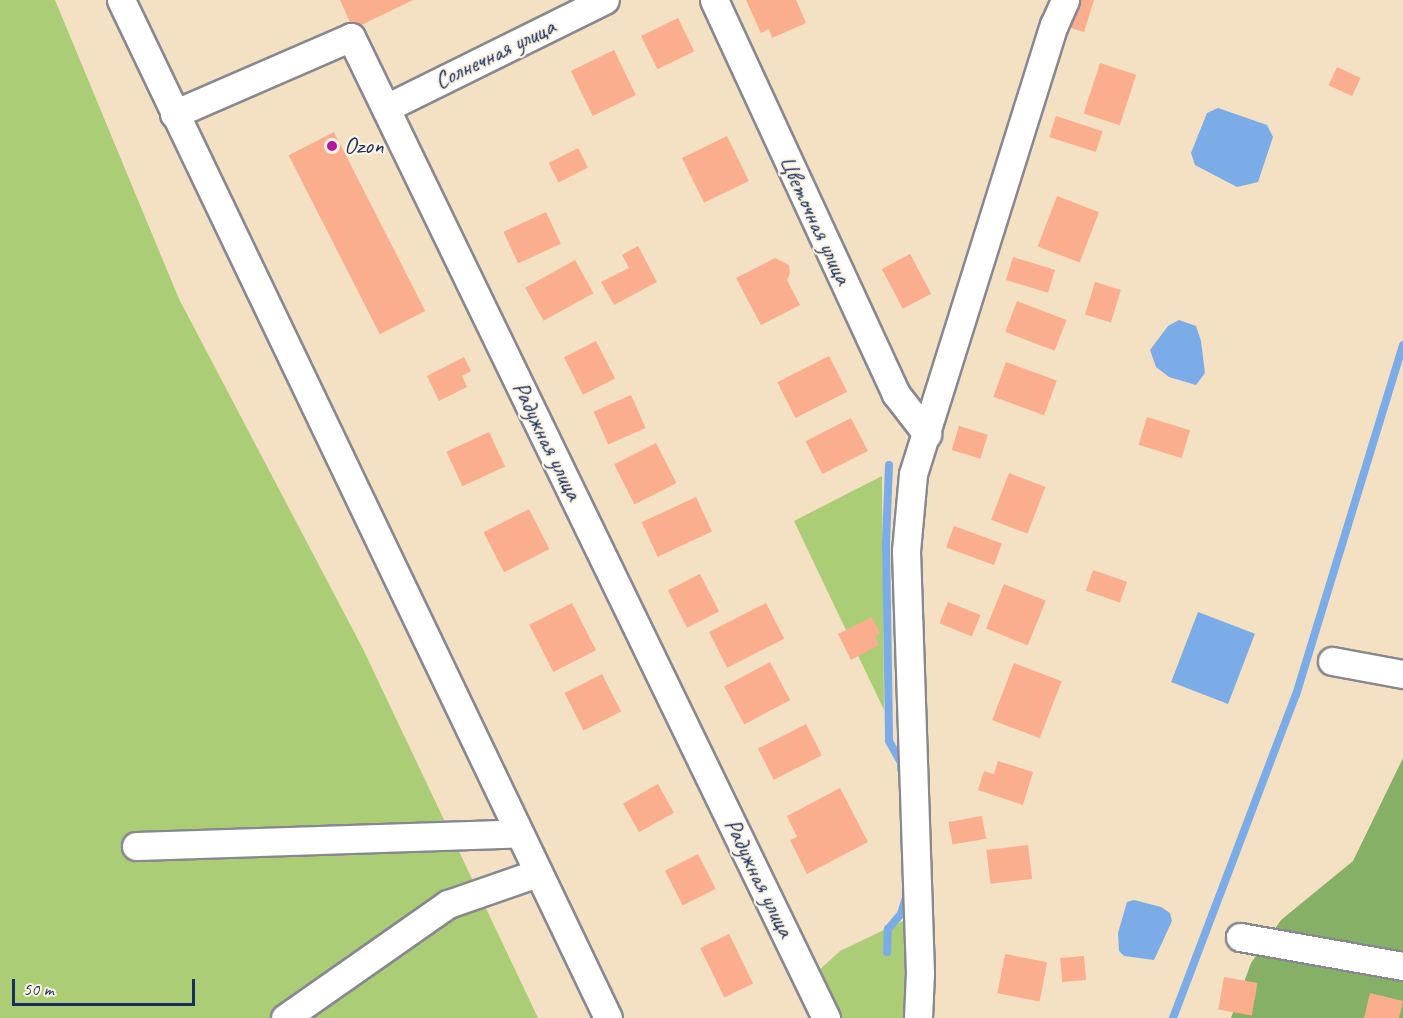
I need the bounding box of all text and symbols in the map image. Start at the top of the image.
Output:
street label: Солнечная улица [429,12,561,96]
place label: Ozon [344,132,383,160]
marker: Ozon [325,139,339,153]
street label: Цветочная улица [772,150,858,290]
street label: Радужная улица [506,376,588,506]
street label: Радужная улица [718,813,800,943]
scale bar [15,967,198,1005]
text: 50 m [23,978,54,1000]

